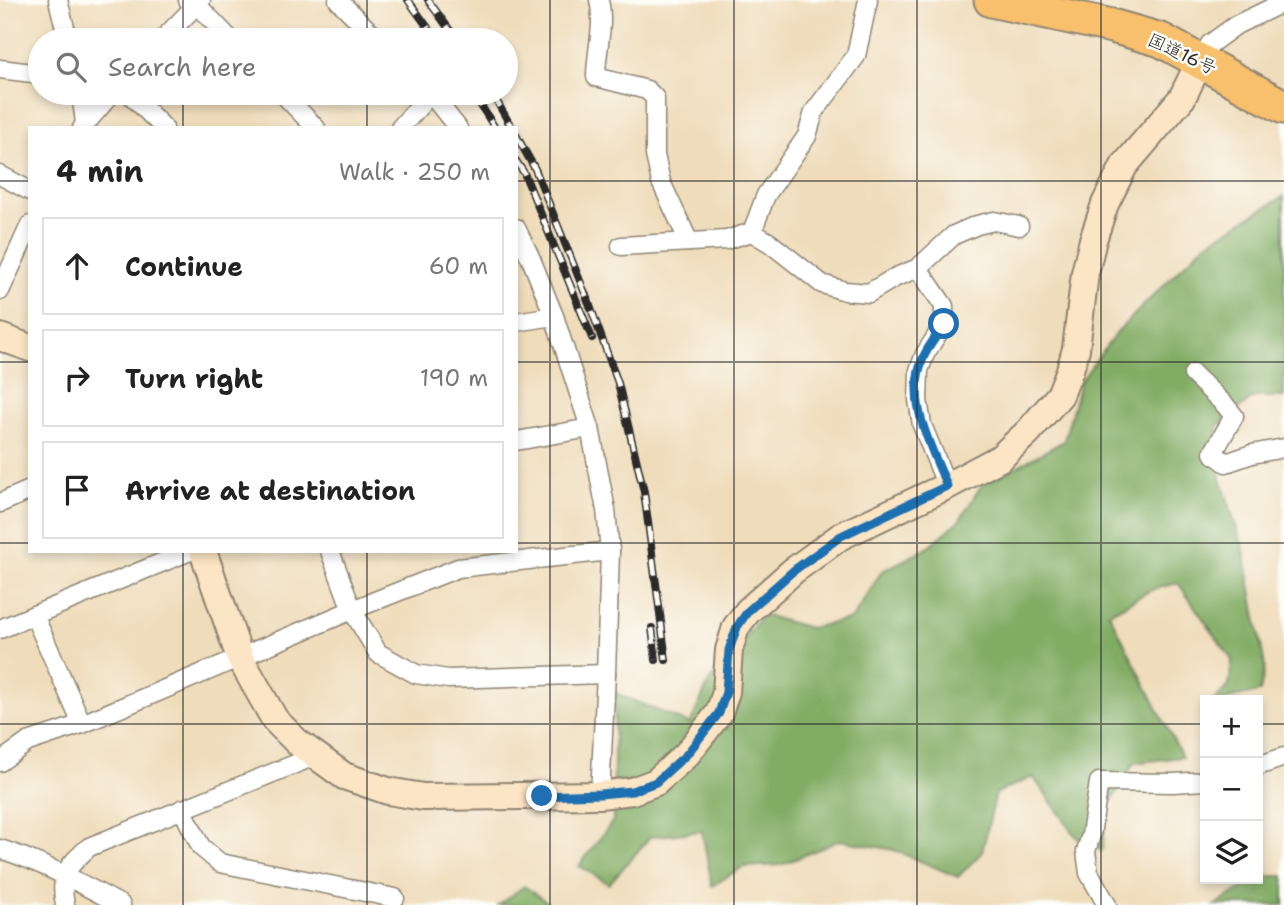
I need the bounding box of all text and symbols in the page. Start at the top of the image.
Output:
search box [28,28,518,105]
street label: 国道16号 [1144,28,1220,80]
icon: search [52,48,90,86]
text: Search here [108,49,257,84]
text: 4 min [56,151,143,192]
text: Walk · 250 m [339,157,490,187]
icon: ahead [58,247,96,285]
text: Continue [125,249,243,284]
text: 60 m [429,251,488,281]
route start [928,308,959,339]
icon: right [58,359,96,397]
text: Turn right [125,361,263,396]
text: 190 m [420,363,488,393]
icon: arrive [58,471,96,509]
text: Arrive at destination [125,473,415,508]
map controls [1200,695,1263,884]
button: + [1200,695,1263,758]
button: − [1200,758,1263,821]
route end [526,780,557,811]
button: layers [1200,821,1263,884]

